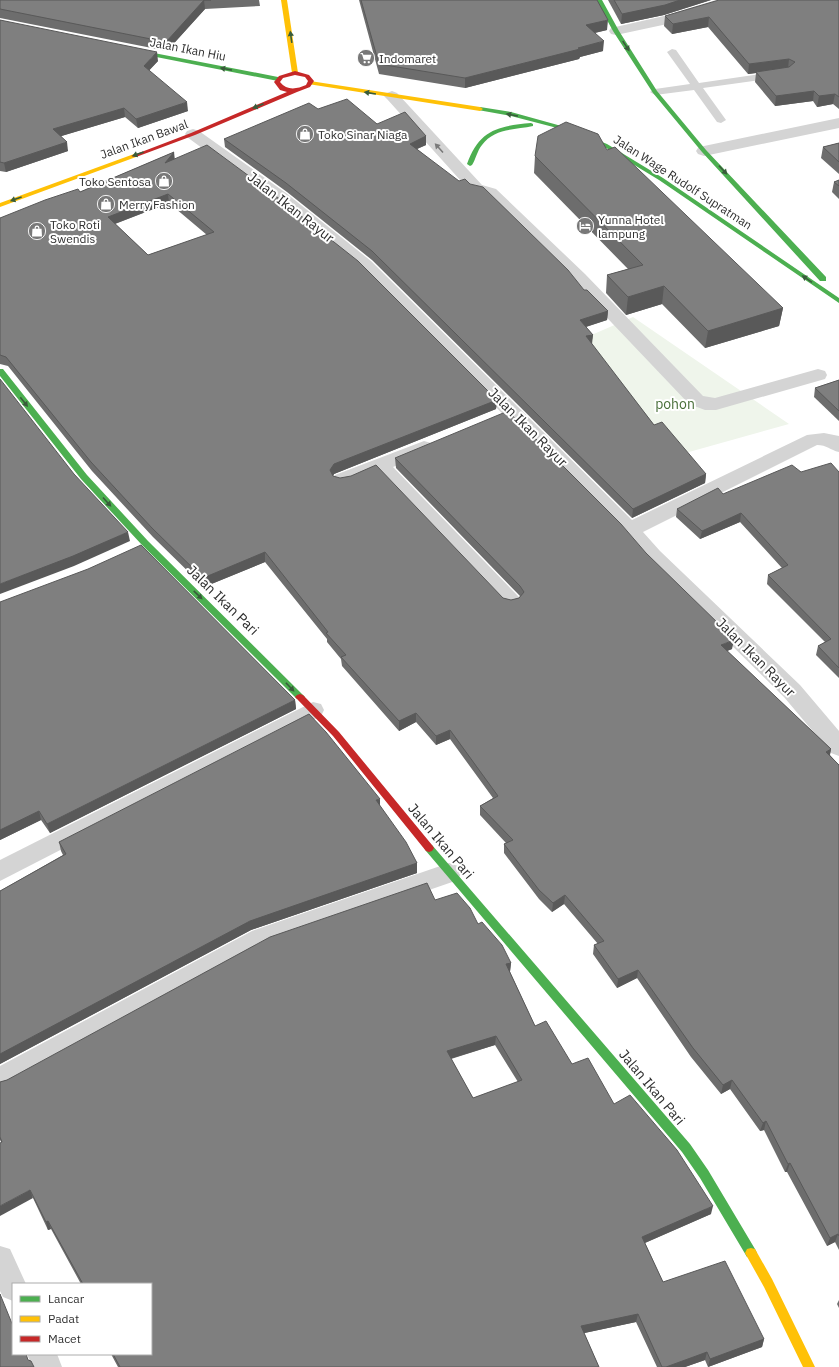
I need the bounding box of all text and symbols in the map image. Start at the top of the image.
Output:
one-way arrow [288,31,294,43]
street label: Jalan Ikan Hiu [149,34,227,64]
one-way arrow [622,40,629,52]
supermarket icon: Indomaret [356,48,376,68]
place label: Indomaret [379,51,436,66]
one-way arrow [220,66,232,72]
one-way arrow [364,90,376,96]
one-way arrow [253,103,264,109]
one-way arrow [506,112,519,118]
street label: Jalan Ikan Bawal [98,116,190,162]
shop icon: Toko Sinar Niaga [295,124,315,144]
place label: Toko Sinar Niaga [318,127,408,142]
street label: Jalan Wage Rudolf Supratman [611,132,755,232]
one-way arrow [435,144,444,153]
one-way arrow [131,152,143,158]
one-way arrow [718,165,727,175]
street label: Jalan Ikan Rayur [244,168,338,246]
shop icon: Toko Sentosa [154,171,174,191]
place label: Toko Sentosa [79,174,152,189]
shop icon: Merry Fashion [96,194,116,214]
one-way arrow [9,197,21,203]
place label: Merry Fashion [119,197,195,212]
place label: Yunna Hotel lampung [598,212,664,241]
hotel icon: Yunna Hotel lampung [575,216,595,236]
place label: Toko Roti Swendis [50,217,100,246]
shop icon: Toko Roti Swendis [27,221,47,241]
one-way arrow [802,275,812,283]
street label: Jalan Ikan Rayur [484,383,572,471]
park label: pohon [655,395,695,413]
one-way arrow [20,396,29,407]
one-way arrow [102,497,112,507]
street label: Jalan Ikan Pari [183,561,263,639]
one-way arrow [193,590,203,600]
street label: Jalan Ikan Rayur [712,613,800,701]
one-way arrow [285,682,295,692]
street label: Jalan Ikan Pari [404,799,478,883]
street label: Jalan Ikan Pari [615,1045,689,1129]
legend [12,1283,152,1355]
text: Lancar [48,1291,85,1306]
text: Padat [48,1311,79,1326]
text: Macet [48,1331,81,1346]

